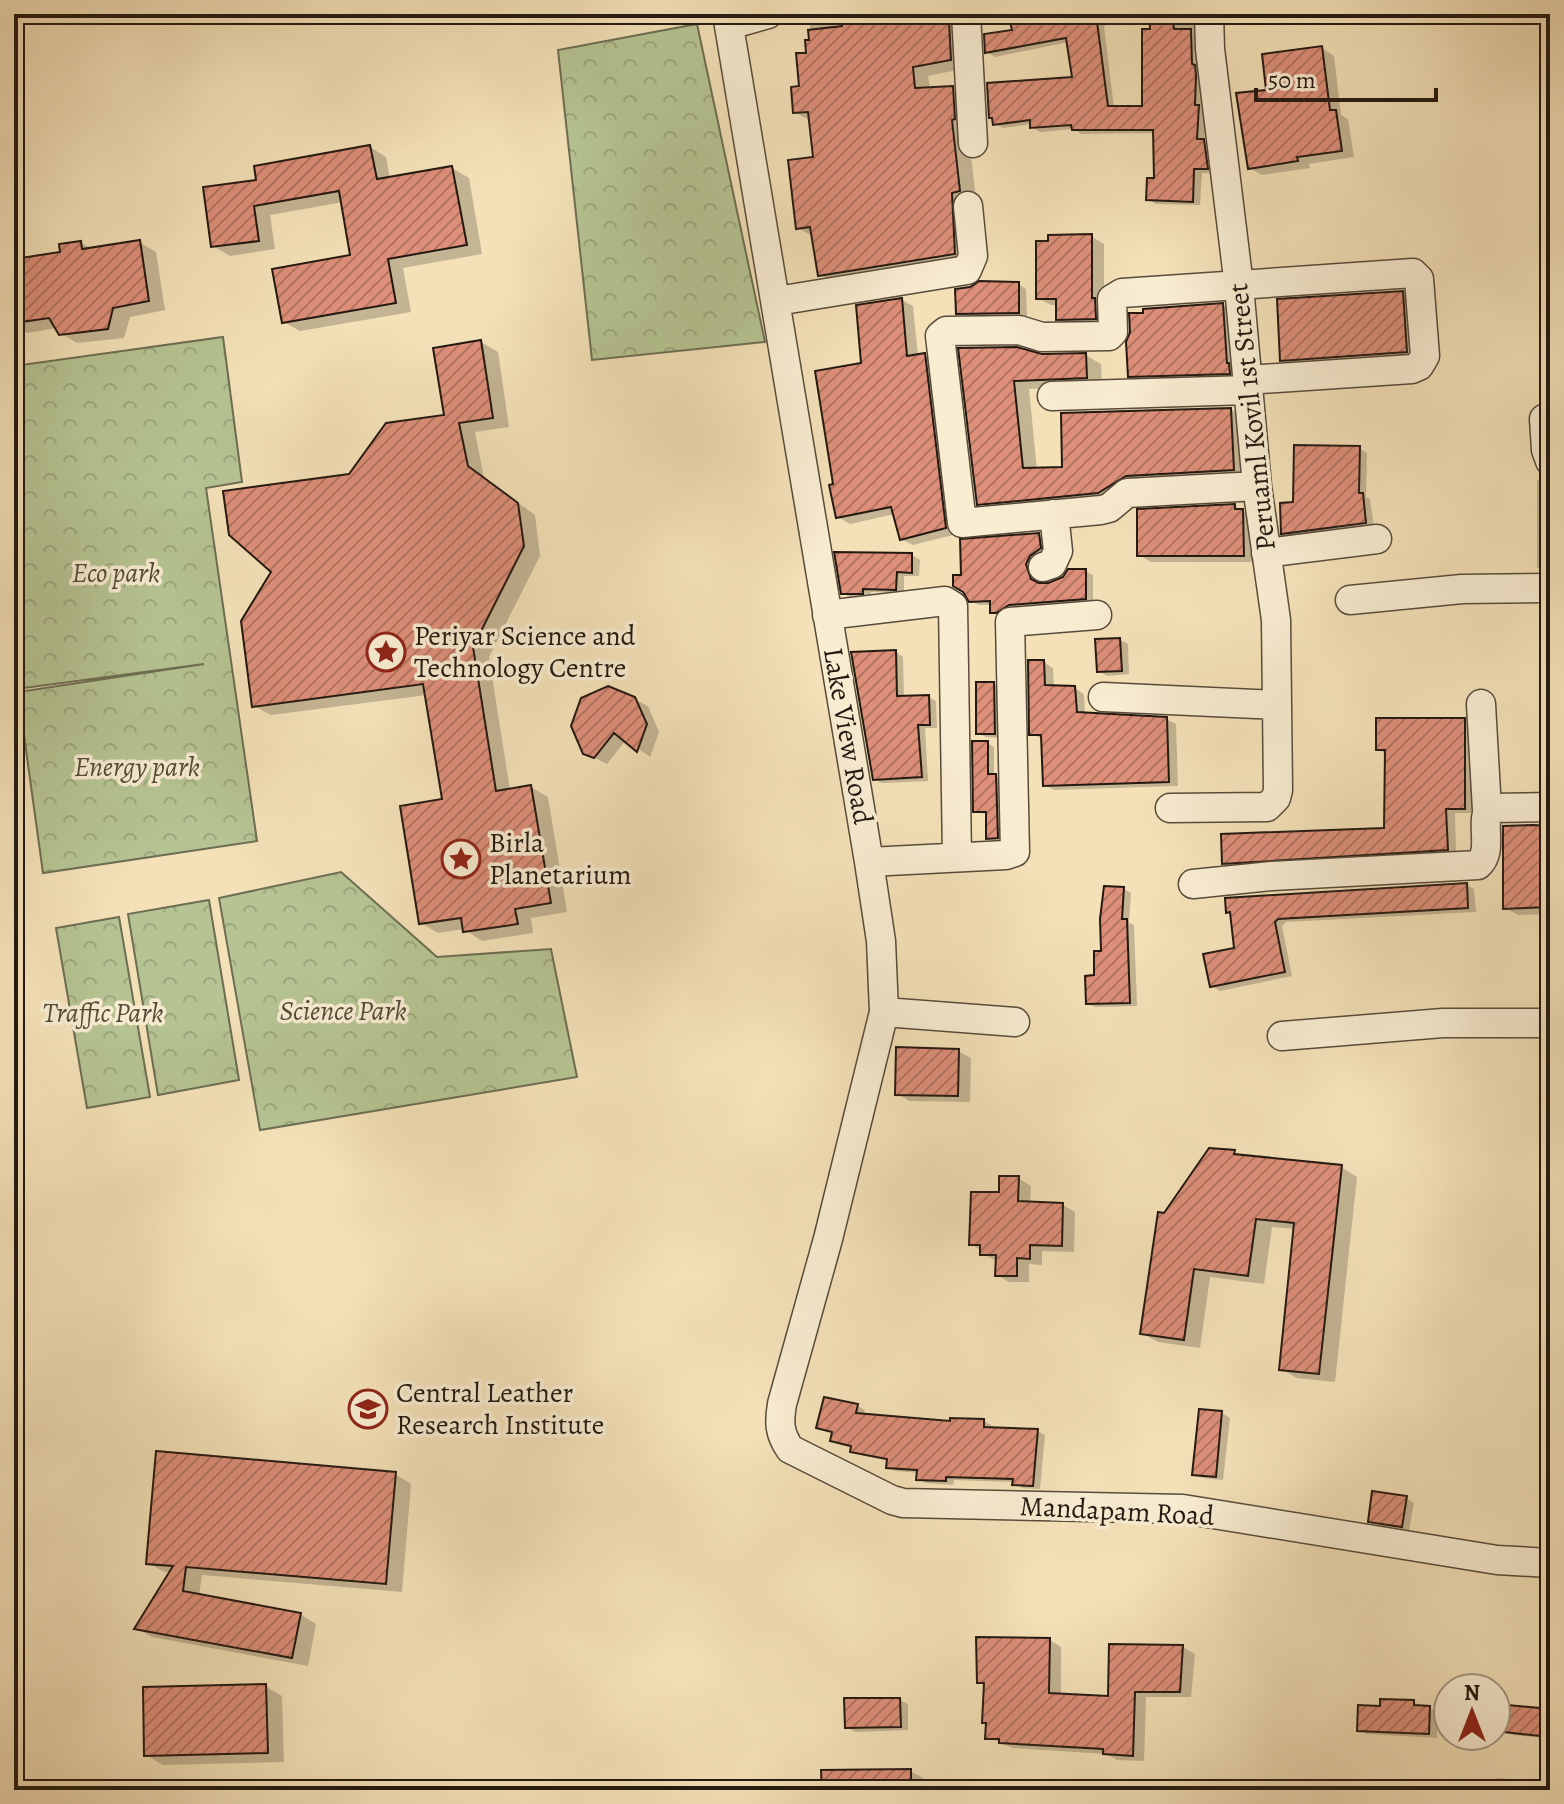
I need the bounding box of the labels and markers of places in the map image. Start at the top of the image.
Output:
place label: Periyar Science and Technology Centre [414,617,637,687]
place icon: Periyar Science and Technology Centre [365,631,407,673]
place label: Birla Planetarium [489,824,632,894]
place icon: Birla Planetarium [440,838,482,880]
place label: Central Leather Research Institute [396,1374,604,1444]
school or university icon: Central Leather Research Institute [347,1388,389,1430]

